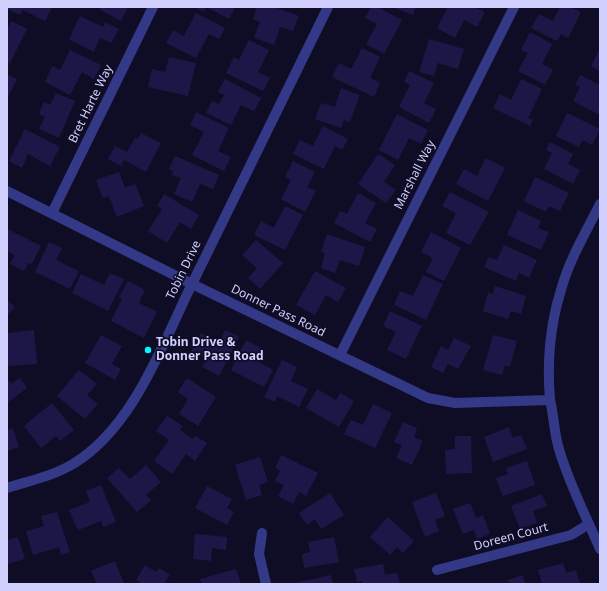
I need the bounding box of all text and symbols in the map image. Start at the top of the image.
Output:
street label: Bret Harte Way [66,63,116,145]
street label: Marshall Way [391,138,439,212]
street label: Tobin Drive [164,238,204,302]
street label: Donner Pass Road [228,282,328,340]
place label: Tobin Drive & Donner Pass Road [156,336,263,364]
marker: Tobin Drive & Donner Pass Road [143,345,153,355]
street label: Doreen Court [472,520,550,554]

